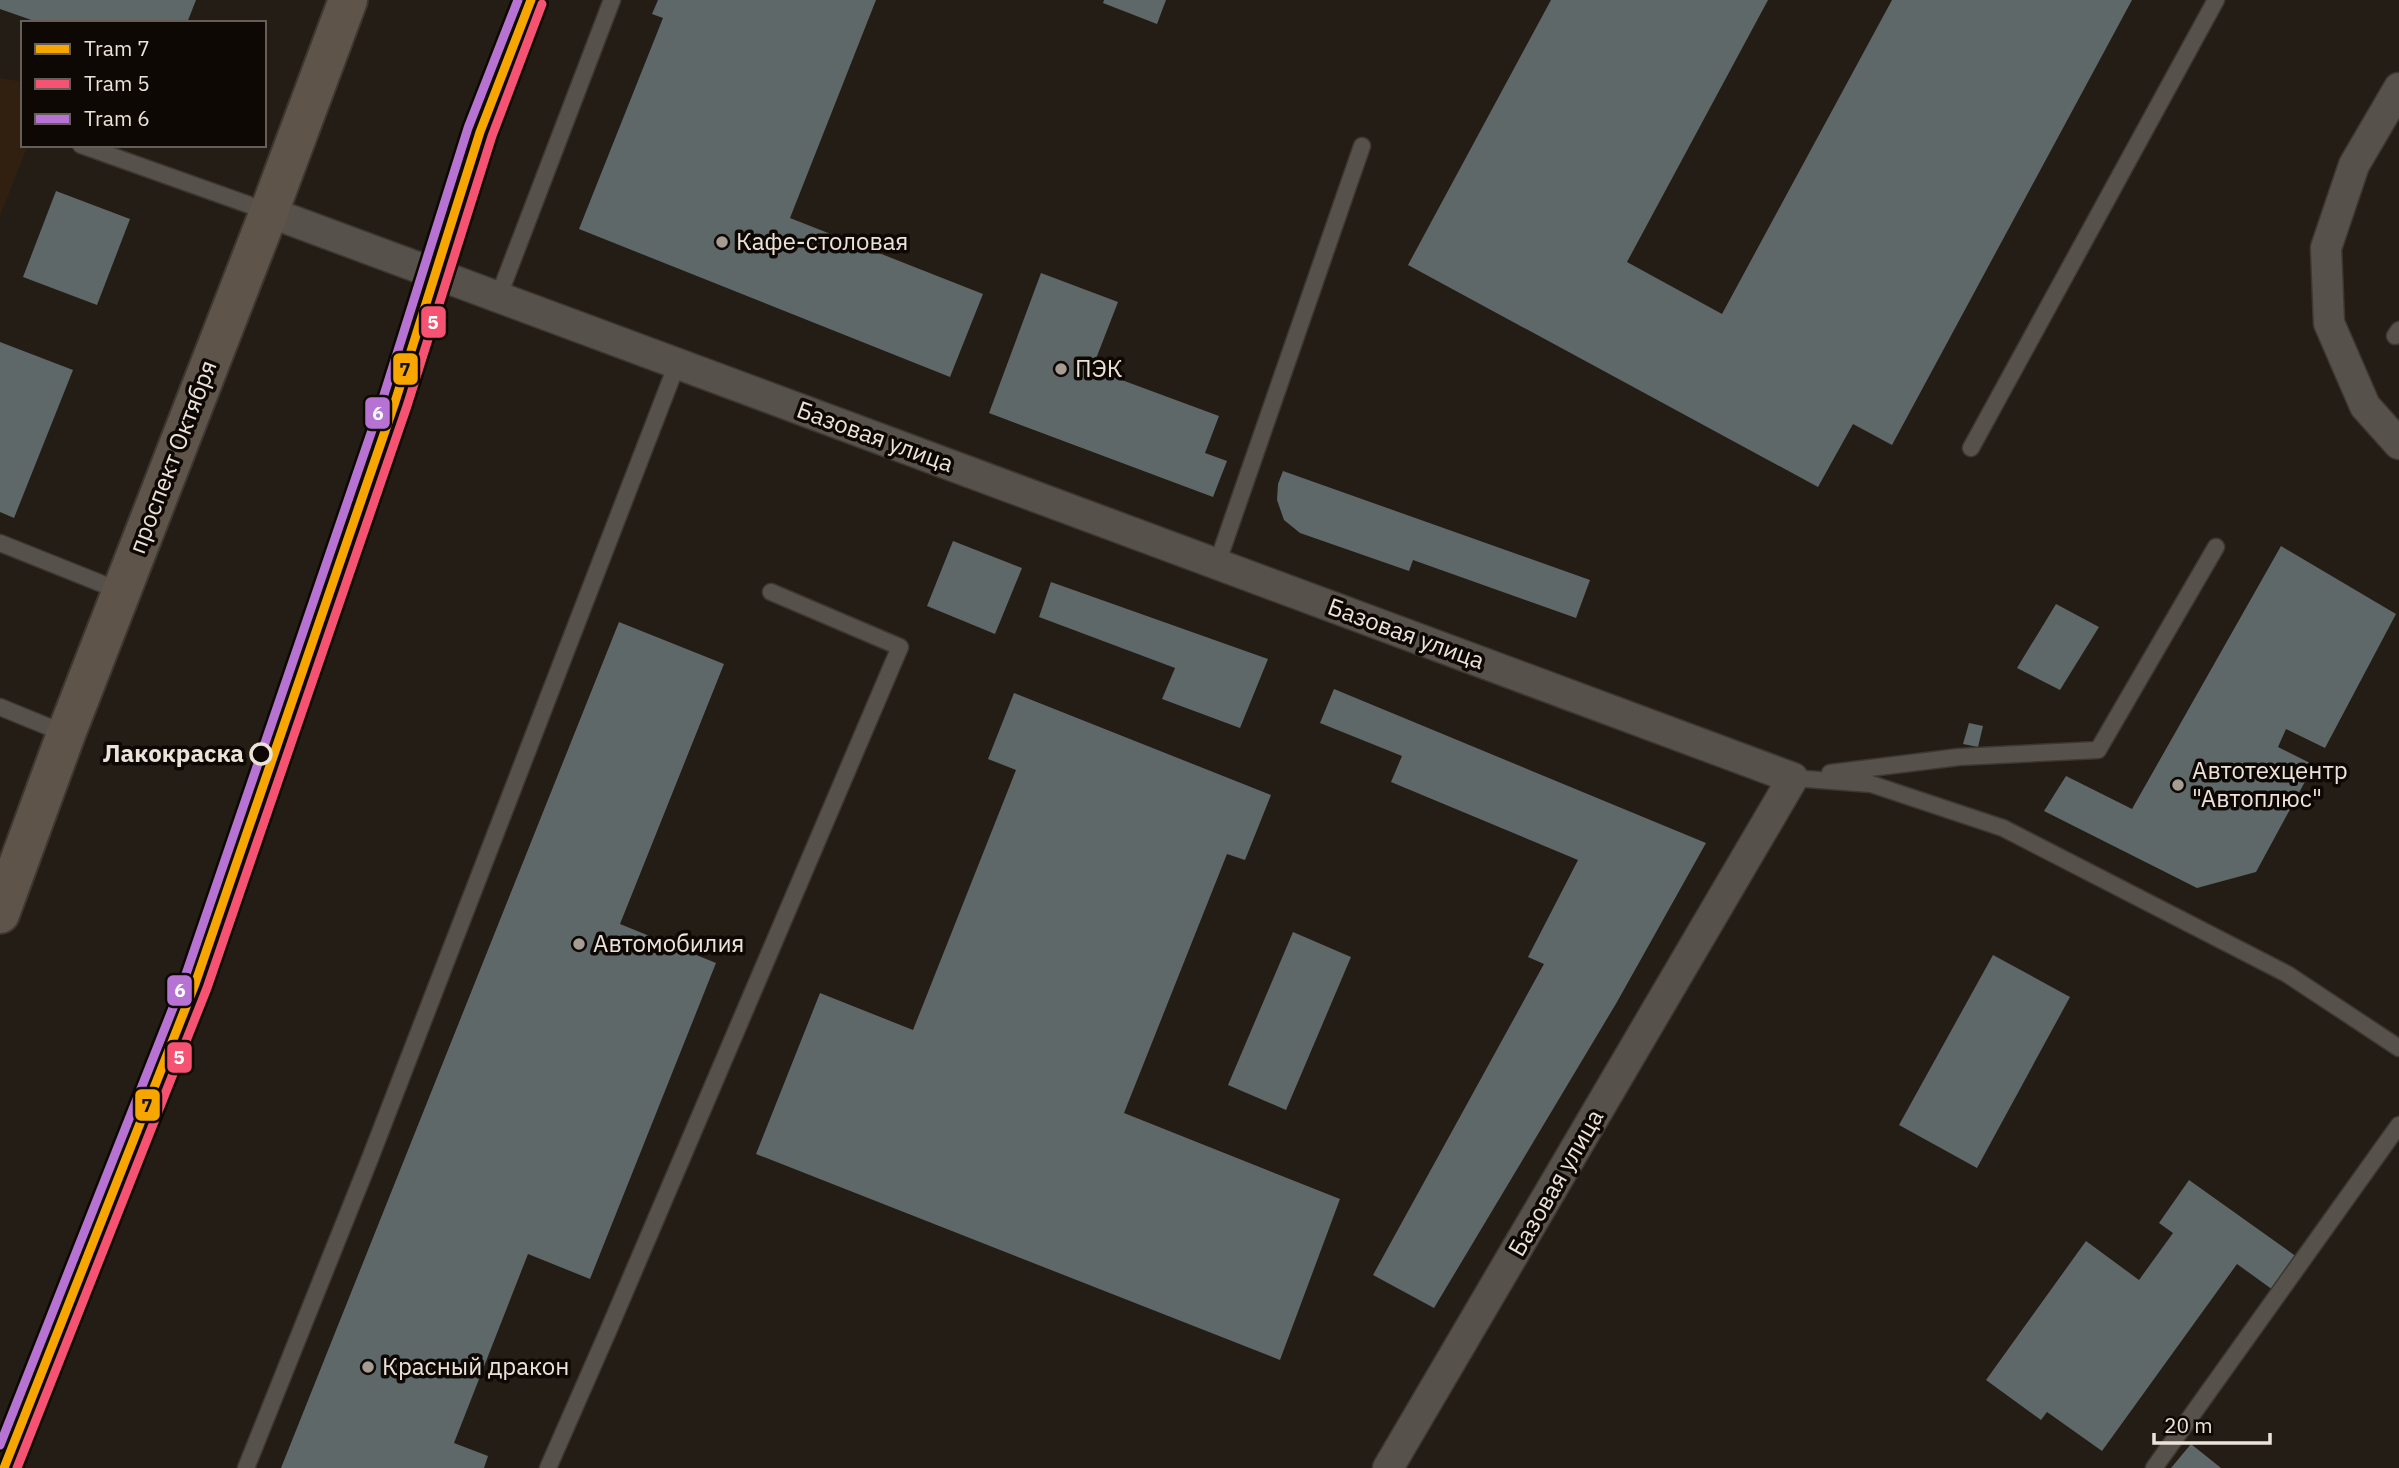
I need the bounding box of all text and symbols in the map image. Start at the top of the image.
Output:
legend [21,21,266,147]
text: Tram 7 [84,34,150,62]
text: Tram 5 [84,69,150,97]
text: Tram 6 [84,104,150,132]
place label: Кафе-столовая [736,225,908,257]
marker: Кафе-столовая [714,234,730,250]
line badge: 5 [420,305,447,339]
text: 5 [427,310,439,334]
line badge: 7 [392,352,419,386]
place label: ПЭК [1075,352,1123,384]
street label: проспект Октября [120,355,224,558]
text: 7 [399,357,411,381]
marker: ПЭК [1053,361,1069,377]
street label: Базовая улица [793,393,958,479]
line badge: 6 [364,396,391,430]
text: 6 [372,401,384,425]
street label: Базовая улица [1324,590,1489,676]
place label: Лакокраска [103,737,244,769]
marker: Лакокраска [250,743,272,765]
place label: Автотехцентр "Автоплюс" [2192,754,2348,814]
marker: Автотехцентр "Автоплюс" [2170,777,2186,793]
place label: Автомобилия [593,927,744,959]
marker: Автомобилия [571,936,587,952]
line badge: 6 [166,974,193,1007]
text: 6 [174,978,186,1002]
line badge: 5 [166,1041,193,1074]
text: 5 [173,1045,185,1069]
line badge: 7 [134,1088,161,1122]
text: 7 [141,1093,153,1117]
street label: Базовая улица [1500,1103,1610,1262]
place label: Красный дракон [382,1350,569,1382]
marker: Красный дракон [360,1359,376,1375]
scale bar [2154,1402,2270,1446]
text: 20 m [2164,1411,2213,1439]

